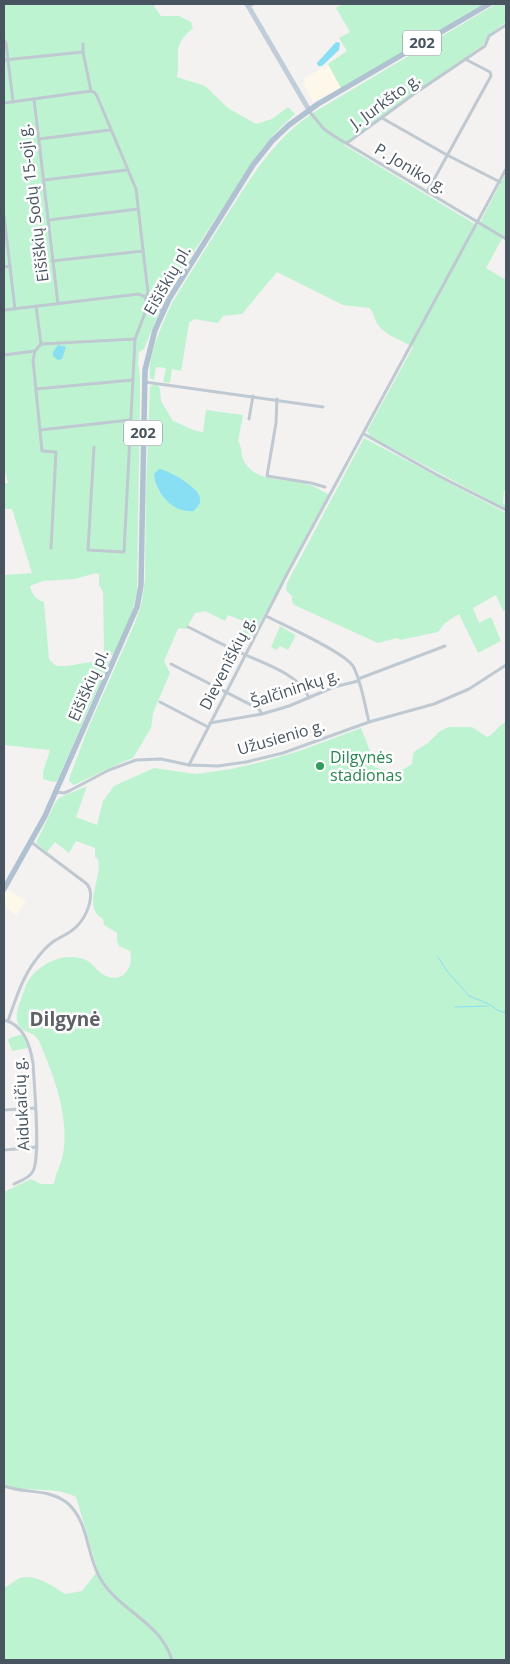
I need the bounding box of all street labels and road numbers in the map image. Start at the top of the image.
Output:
road number: 202 [403,30,441,56]
street label: J. Jurkšto g. [344,68,425,135]
street label: Eišiškių Sodų 15-oji g. [12,123,54,283]
street label: P. Joniko g. [371,138,451,198]
street label: Eišiškių pl. [138,241,196,319]
road number: 202 [124,420,162,446]
street label: Dieveniškių g. [194,612,260,714]
street label: Eišiškių pl. [62,646,114,724]
street label: Šalčininkų g. [248,663,342,713]
street label: Užusienio g. [235,714,327,760]
street label: Aidukaičių g. [8,1057,34,1151]

